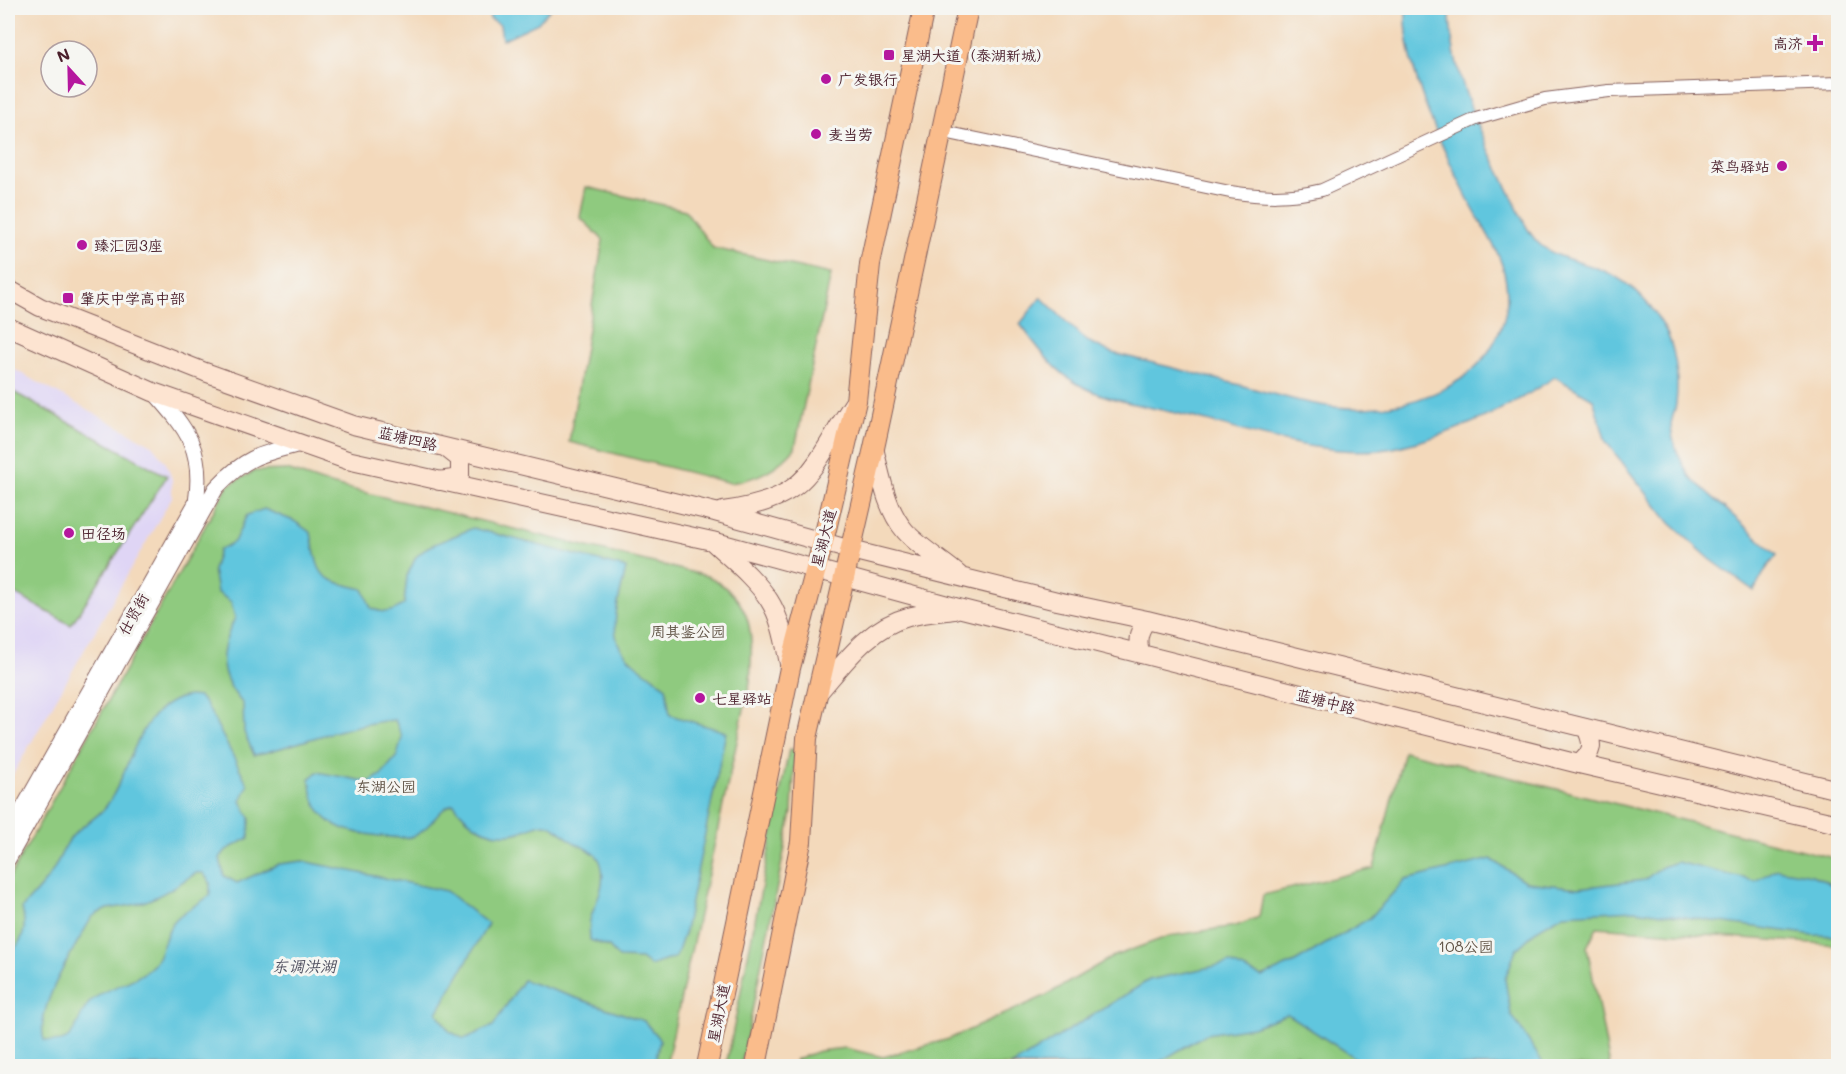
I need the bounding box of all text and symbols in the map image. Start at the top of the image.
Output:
place label: 高济 [1773,33,1803,53]
marker: 高济 [1808,36,1822,50]
north arrow [39,39,99,99]
text: N [54,43,73,67]
place label: 星湖大道（泰湖新城） [901,45,1051,65]
marker: 星湖大道（泰湖新城） [882,48,896,62]
place label: 广发银行 [838,69,898,89]
marker: 广发银行 [819,72,833,86]
place label: 麦当劳 [828,124,873,144]
marker: 麦当劳 [809,127,823,141]
place label: 菜鸟驿站 [1710,156,1770,176]
marker: 菜鸟驿站 [1775,159,1789,173]
place label: 臻汇园3座 [94,235,163,255]
marker: 臻汇园3座 [75,238,89,252]
place label: 肇庆中学高中部 [80,288,185,308]
marker: 肇庆中学高中部 [61,291,75,305]
street label: 蓝塘四路 [377,422,439,454]
street label: 星湖大道 [806,506,840,570]
place label: 田径场 [81,523,126,543]
marker: 田径场 [62,526,76,540]
street label: 仕贤街 [113,589,153,639]
park label: 周其鉴公园 [650,621,726,641]
street label: 蓝塘中路 [1294,684,1358,718]
place label: 七星驿站 [712,688,772,708]
marker: 七星驿站 [693,691,707,705]
park label: 东湖公园 [356,776,416,796]
park label: 108公园 [1438,936,1494,956]
water label: 东调洪湖 [272,955,338,976]
street label: 星湖大道 [702,982,734,1044]

